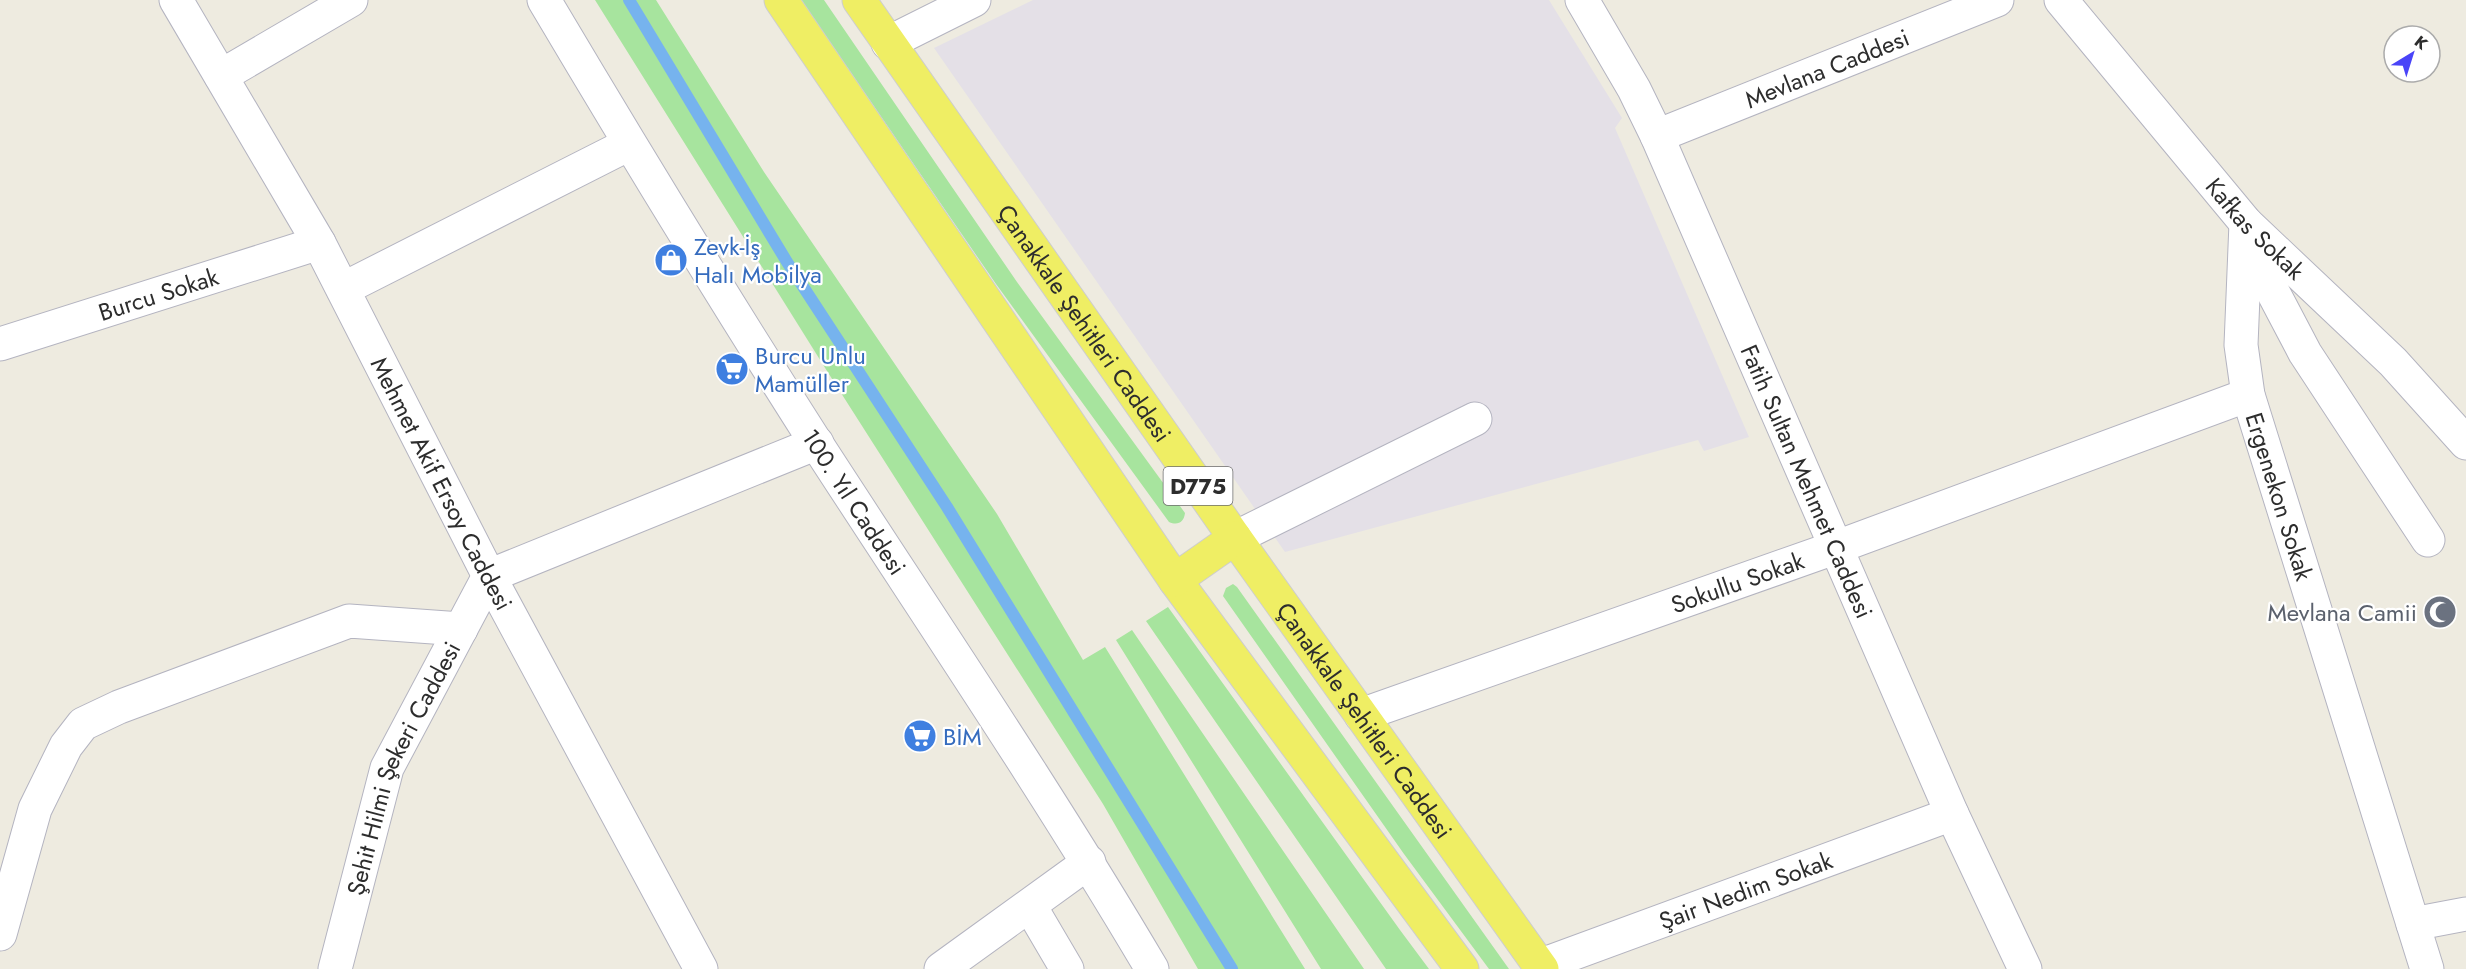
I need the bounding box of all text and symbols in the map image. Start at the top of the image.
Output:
street label: Mevlana Caddesi [1740,19,1914,117]
north arrow [2382,24,2442,84]
text: K [2409,30,2433,56]
street label: Kafkas Sokak [2198,170,2313,288]
street label: Çanakkale Şehitleri Caddesi [989,197,1180,449]
place label: Zevk-İş Halı Mobilya [694,229,822,292]
shop icon: Zevk-İş Halı Mobilya [653,242,689,278]
street label: Burcu Sokak [94,258,223,329]
place label: Burcu Unlu Mamüller [755,338,866,401]
street label: Fatih Sultan Mehmet Caddesi [1732,339,1882,624]
street label: Mehmet Akif Ersoy Caddesi [362,351,522,616]
supermarket icon: Burcu Unlu Mamüller [714,351,750,387]
street label: Ergenekon Sokak [2237,408,2322,585]
street label: 100. Yıl Caddesi [794,422,915,582]
road number: D775 [1164,467,1232,505]
street label: Sokullu Sokak [1666,542,1809,622]
mosque icon: Mevlana Camii [2422,594,2458,630]
street label: Çanakkale Şehitleri Caddesi [1268,595,1461,846]
place label: Mevlana Camii [2267,595,2417,630]
street label: Şehit Hilmi Şekeri Caddesi [337,635,469,899]
supermarket icon: BİM [902,718,938,754]
place label: BİM [943,719,982,754]
street label: Şair Nedim Sokak [1654,842,1837,938]

